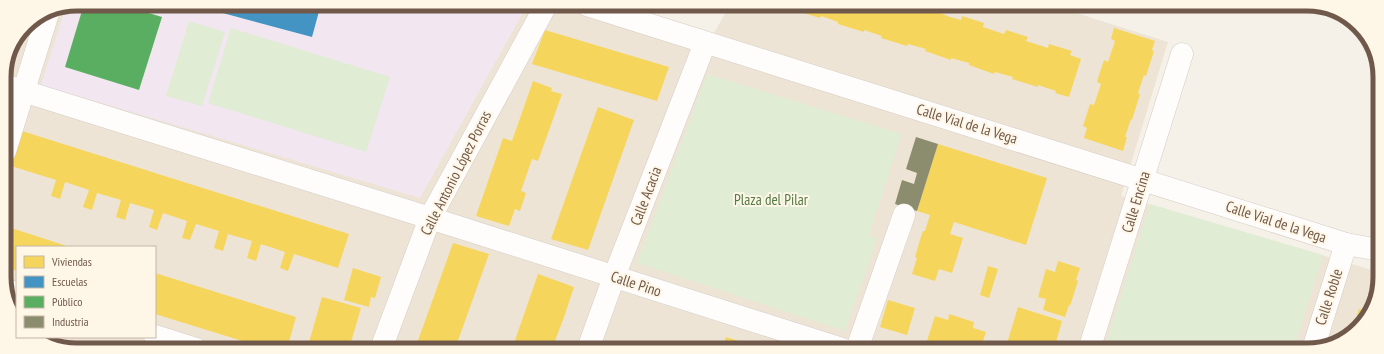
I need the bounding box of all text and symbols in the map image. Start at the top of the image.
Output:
street label: Calle Vial de la Vega [914,99,1020,148]
street label: Calle Antonio López Porras [416,107,495,238]
street label: Calle Acacia [626,164,665,228]
street label: Calle Encina [1117,169,1154,235]
park label: Plaza del Pilar [734,190,809,209]
street label: Calle Vial de la Vega [1224,196,1329,247]
legend [16,246,156,338]
text: Viviendas [51,254,92,269]
street label: Calle Pino [608,266,664,301]
street label: Calle Roble [1310,266,1347,328]
text: Escuelas [52,274,87,289]
text: Público [52,294,82,309]
text: Industria [52,314,89,329]

